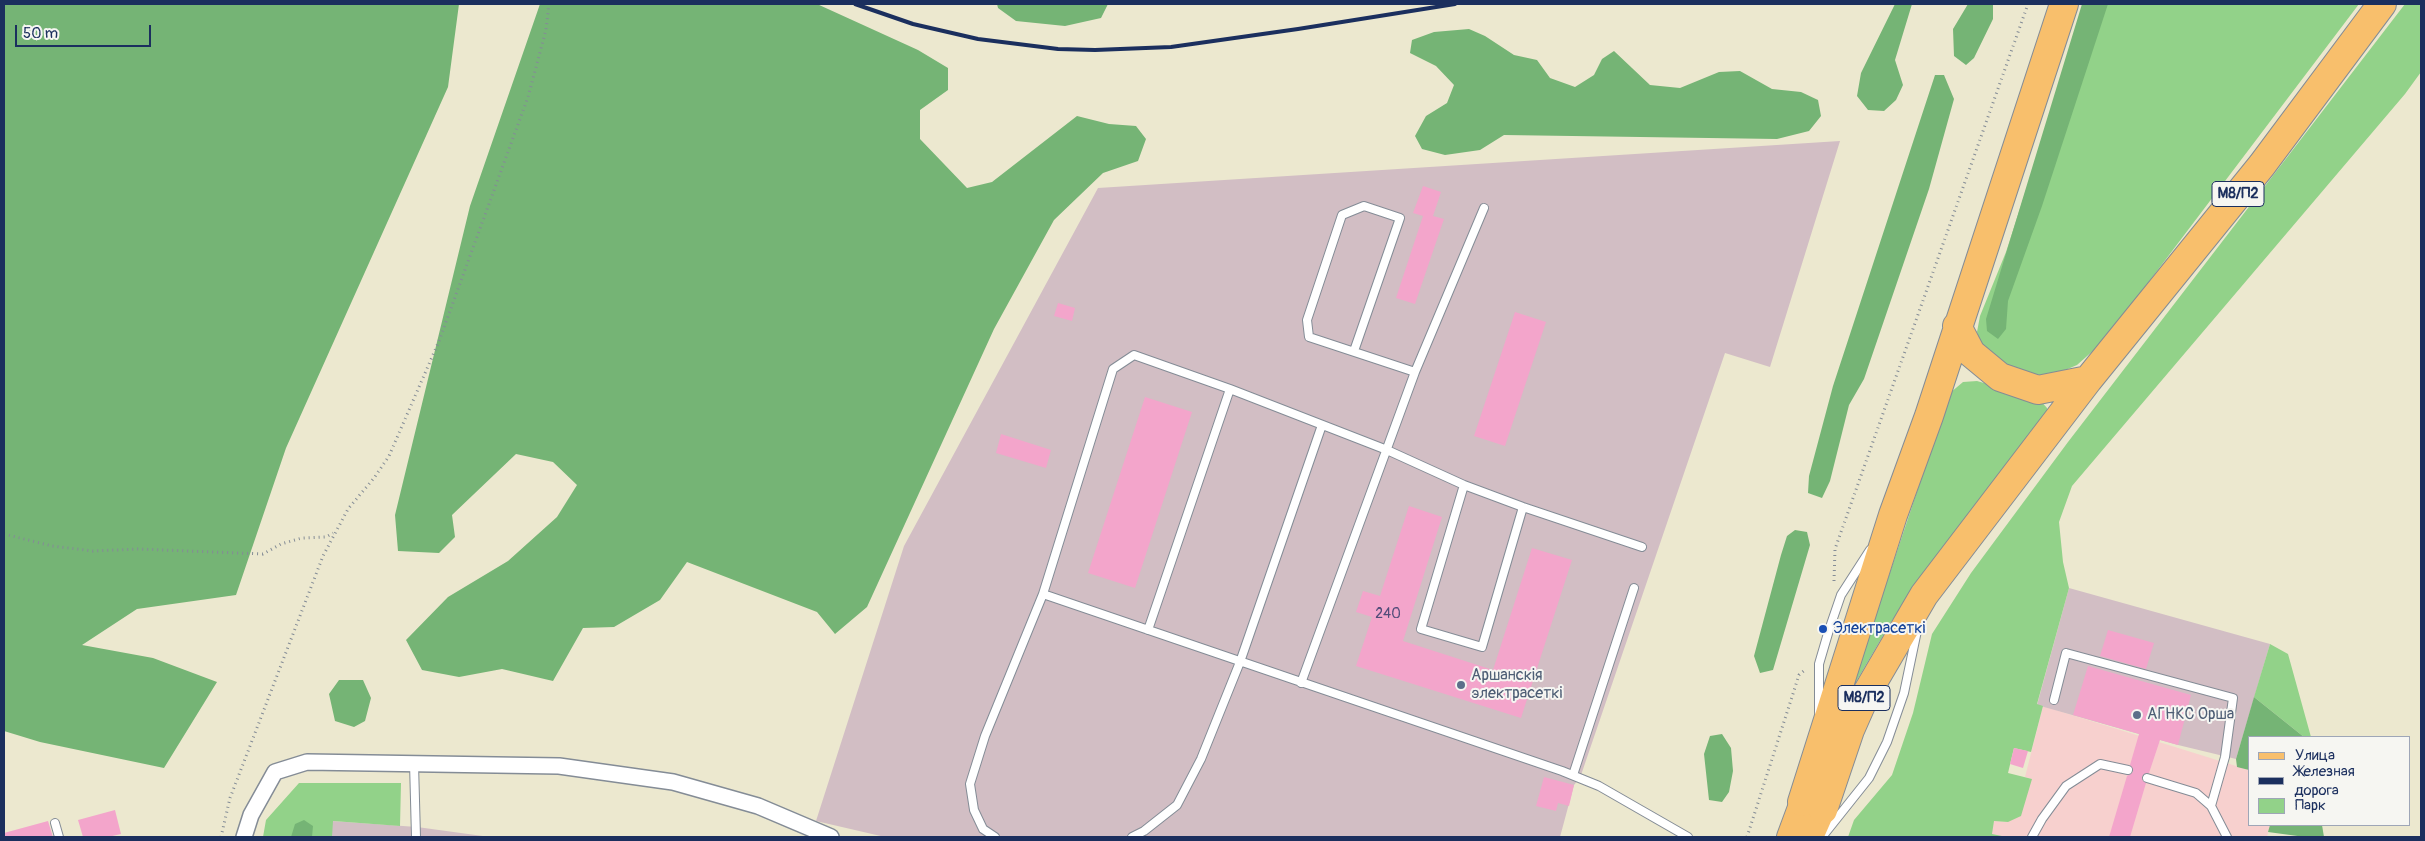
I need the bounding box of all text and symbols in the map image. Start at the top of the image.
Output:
scale bar [18,15,154,47]
text: 50 m [23,24,58,43]
road number: М8/П2 [2212,182,2264,206]
house number: 240 [1375,606,1401,622]
place label: Электрасеткі [1833,619,1925,639]
marker: Электрасеткі [1817,623,1829,635]
place label: Аршанскія электрасеткі [1471,666,1562,704]
marker: Аршанскія электрасеткі [1455,679,1467,691]
road number: М8/П2 [1838,686,1890,710]
place label: АГНКС Орша [2147,705,2234,725]
marker: АГНКС Орша [2131,709,2143,721]
legend [2248,736,2410,826]
text: Улица [2295,746,2335,765]
text: Железная дорога [2294,762,2355,800]
text: Парк [2295,796,2326,815]

